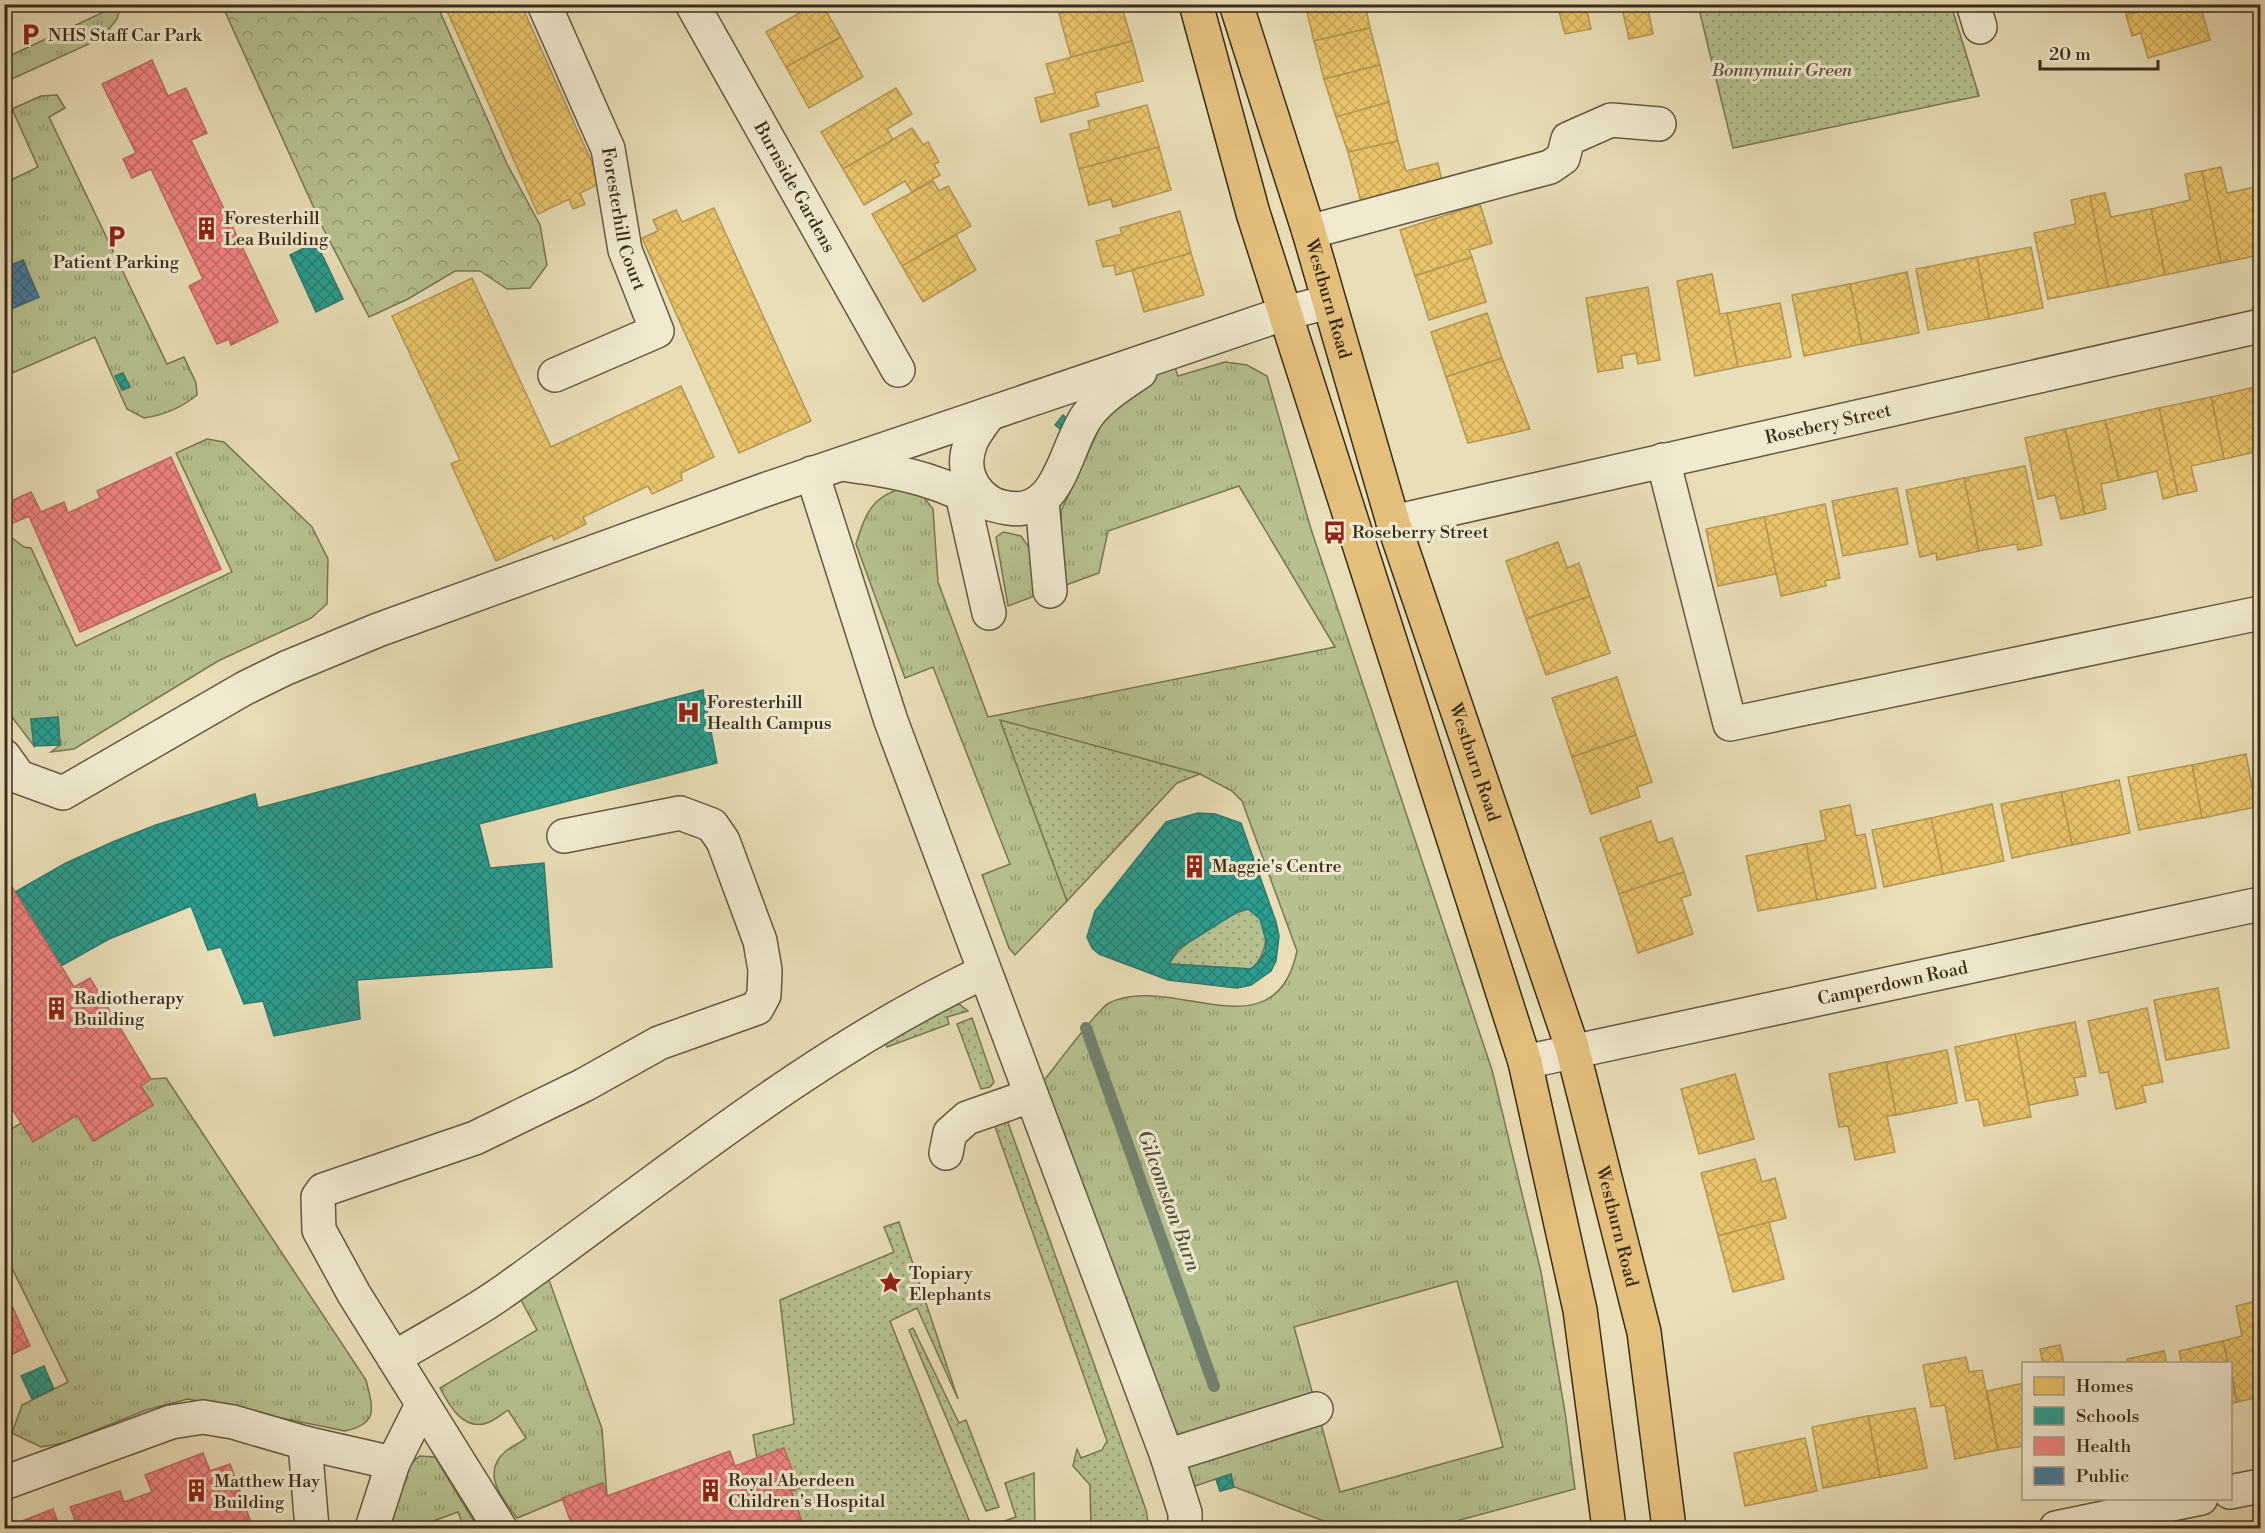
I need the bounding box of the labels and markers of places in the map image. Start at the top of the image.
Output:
parking icon: NHS Staff Car Park [17,22,43,48]
place label: NHS Staff Car Park [48,24,203,47]
place label: Foresterhill Lea Building [224,207,329,251]
building icon: Foresterhill Lea Building [193,215,219,241]
parking icon: Patient Parking [103,223,129,249]
place label: Patient Parking [53,251,180,274]
bus stop icon: Roseberry Street [1321,519,1347,545]
place label: Roseberry Street [1352,521,1489,544]
place label: Foresterhill Health Campus [707,691,832,735]
hospital icon: Foresterhill Health Campus [676,699,702,725]
building icon: Maggie's Centre [1181,853,1207,879]
place label: Maggie's Centre [1212,855,1342,878]
place label: Radiotherapy Building [73,987,184,1031]
building icon: Radiotherapy Building [43,995,69,1021]
place label: Topiary Elephants [909,1262,991,1306]
place icon: Topiary Elephants [878,1270,904,1296]
place label: Royal Aberdeen Children's Hospital [728,1469,886,1513]
place label: Matthew Hay Building [213,1470,320,1514]
building icon: Royal Aberdeen Children's Hospital [697,1477,723,1503]
building icon: Matthew Hay Building [183,1478,209,1504]

